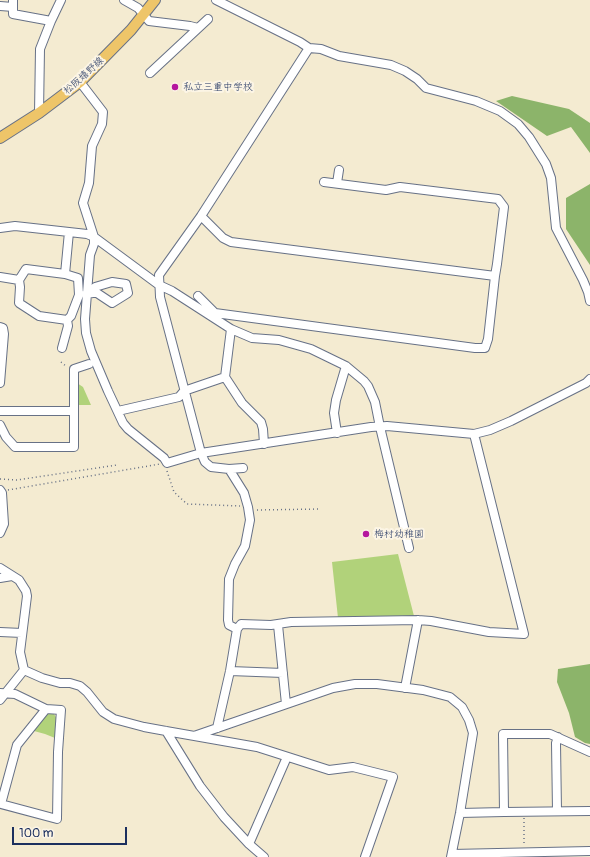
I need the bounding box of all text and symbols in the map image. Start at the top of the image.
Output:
street label: 松阪嬉野線 [61,55,107,97]
place label: 私立三重中学校 [183,81,253,93]
marker: 私立三重中学校 [170,82,180,92]
place label: 梅村幼稚園 [374,528,424,540]
marker: 梅村幼稚園 [361,529,371,539]
scale bar [14,819,129,845]
text: 100 m [19,826,53,841]

